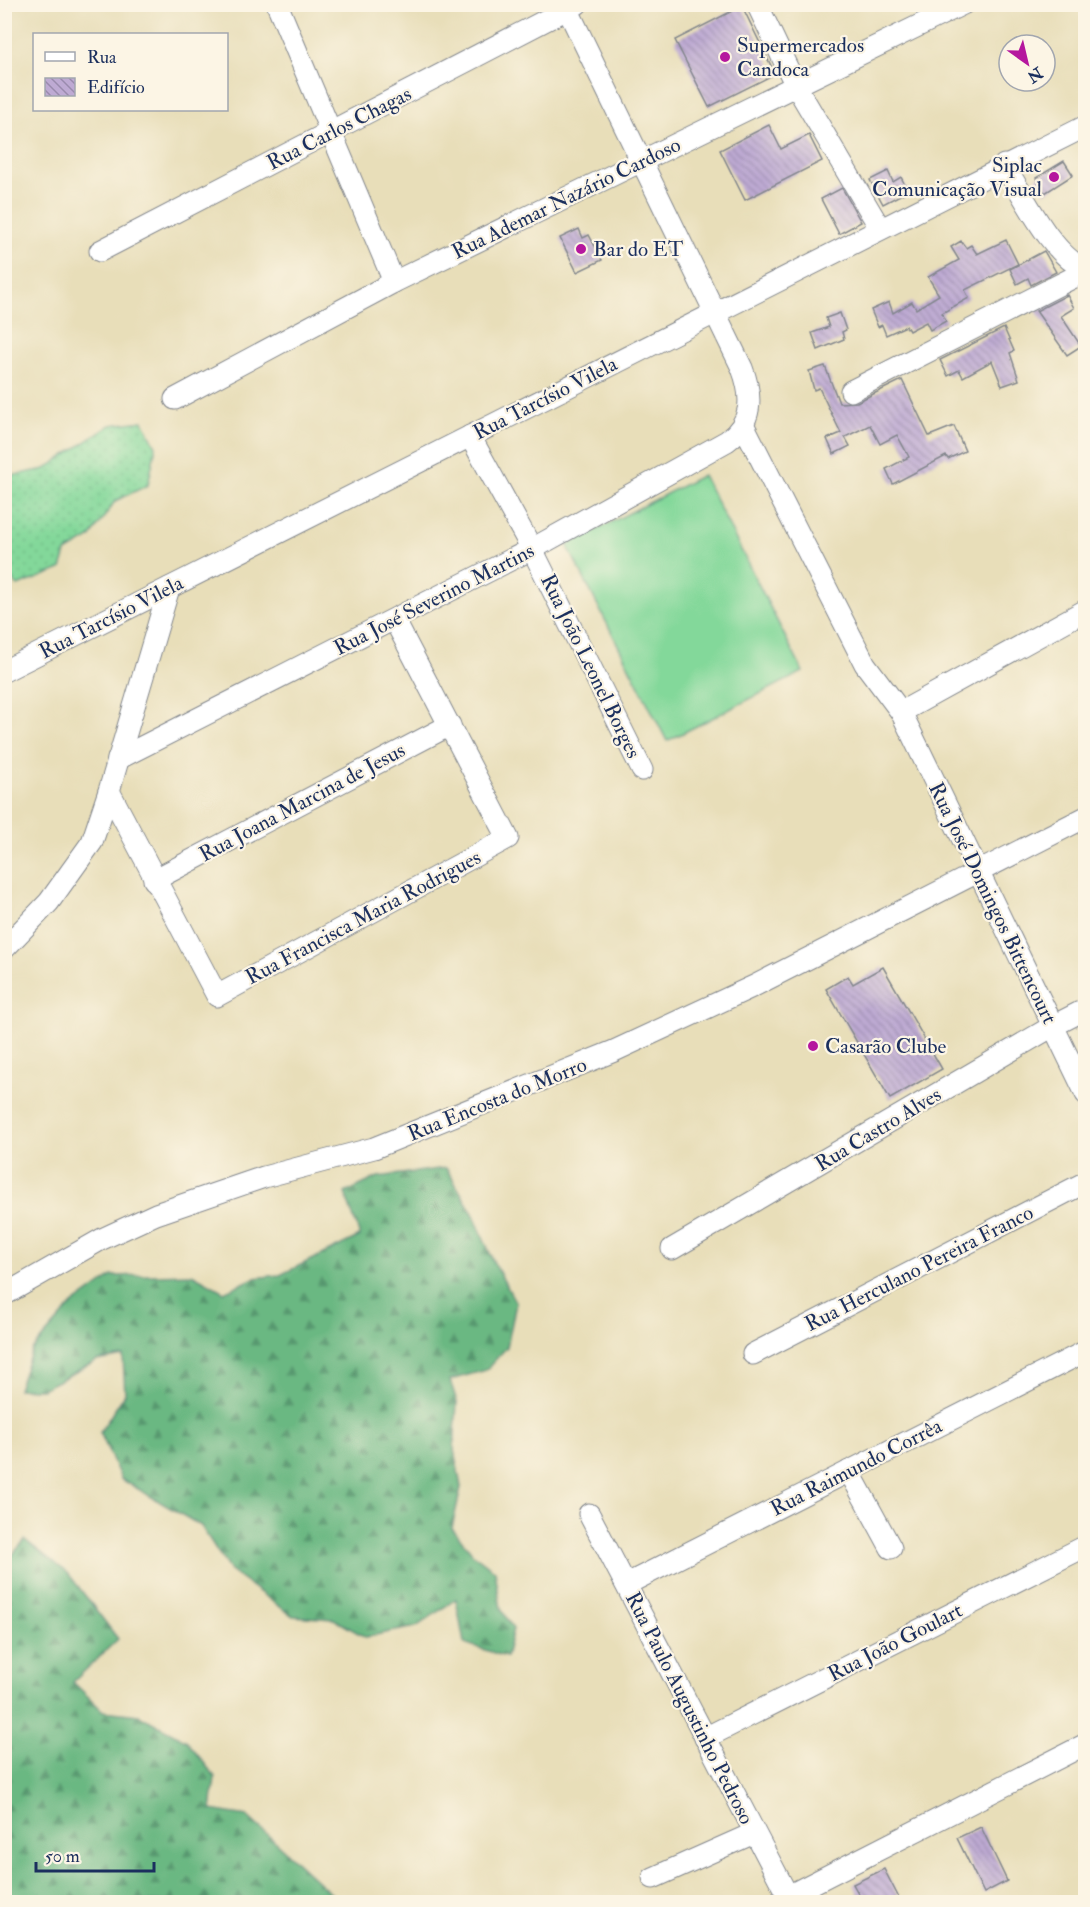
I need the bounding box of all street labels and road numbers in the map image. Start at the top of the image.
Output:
street label: Rua Carlos Chagas [262,80,416,176]
street label: Rua Ademar Nazário Cardoso [447,131,685,266]
street label: Rua Tarcísio Vilela [469,350,622,446]
street label: Rua José Severino Martins [330,537,539,662]
street label: Rua Tarcísio Vilela [35,569,188,665]
street label: Rua João Leonel Borges [534,570,647,763]
street label: Rua Joana Marcina de Jesus [194,737,410,868]
street label: Rua José Domingos Bittencourt [922,778,1063,1029]
street label: Rua Francisca Maria Rodrigues [241,844,486,991]
street label: Rua Encosta do Morro [404,1051,591,1148]
street label: Rua Castro Alves [810,1081,946,1178]
street label: Rua Herculano Pereira Franco [800,1199,1038,1338]
street label: Rua Raimundo Corrêa [766,1412,947,1522]
street label: Rua Paulo Augustinho Pedroso [619,1587,760,1829]
street label: Rua João Goulart [823,1597,967,1688]

